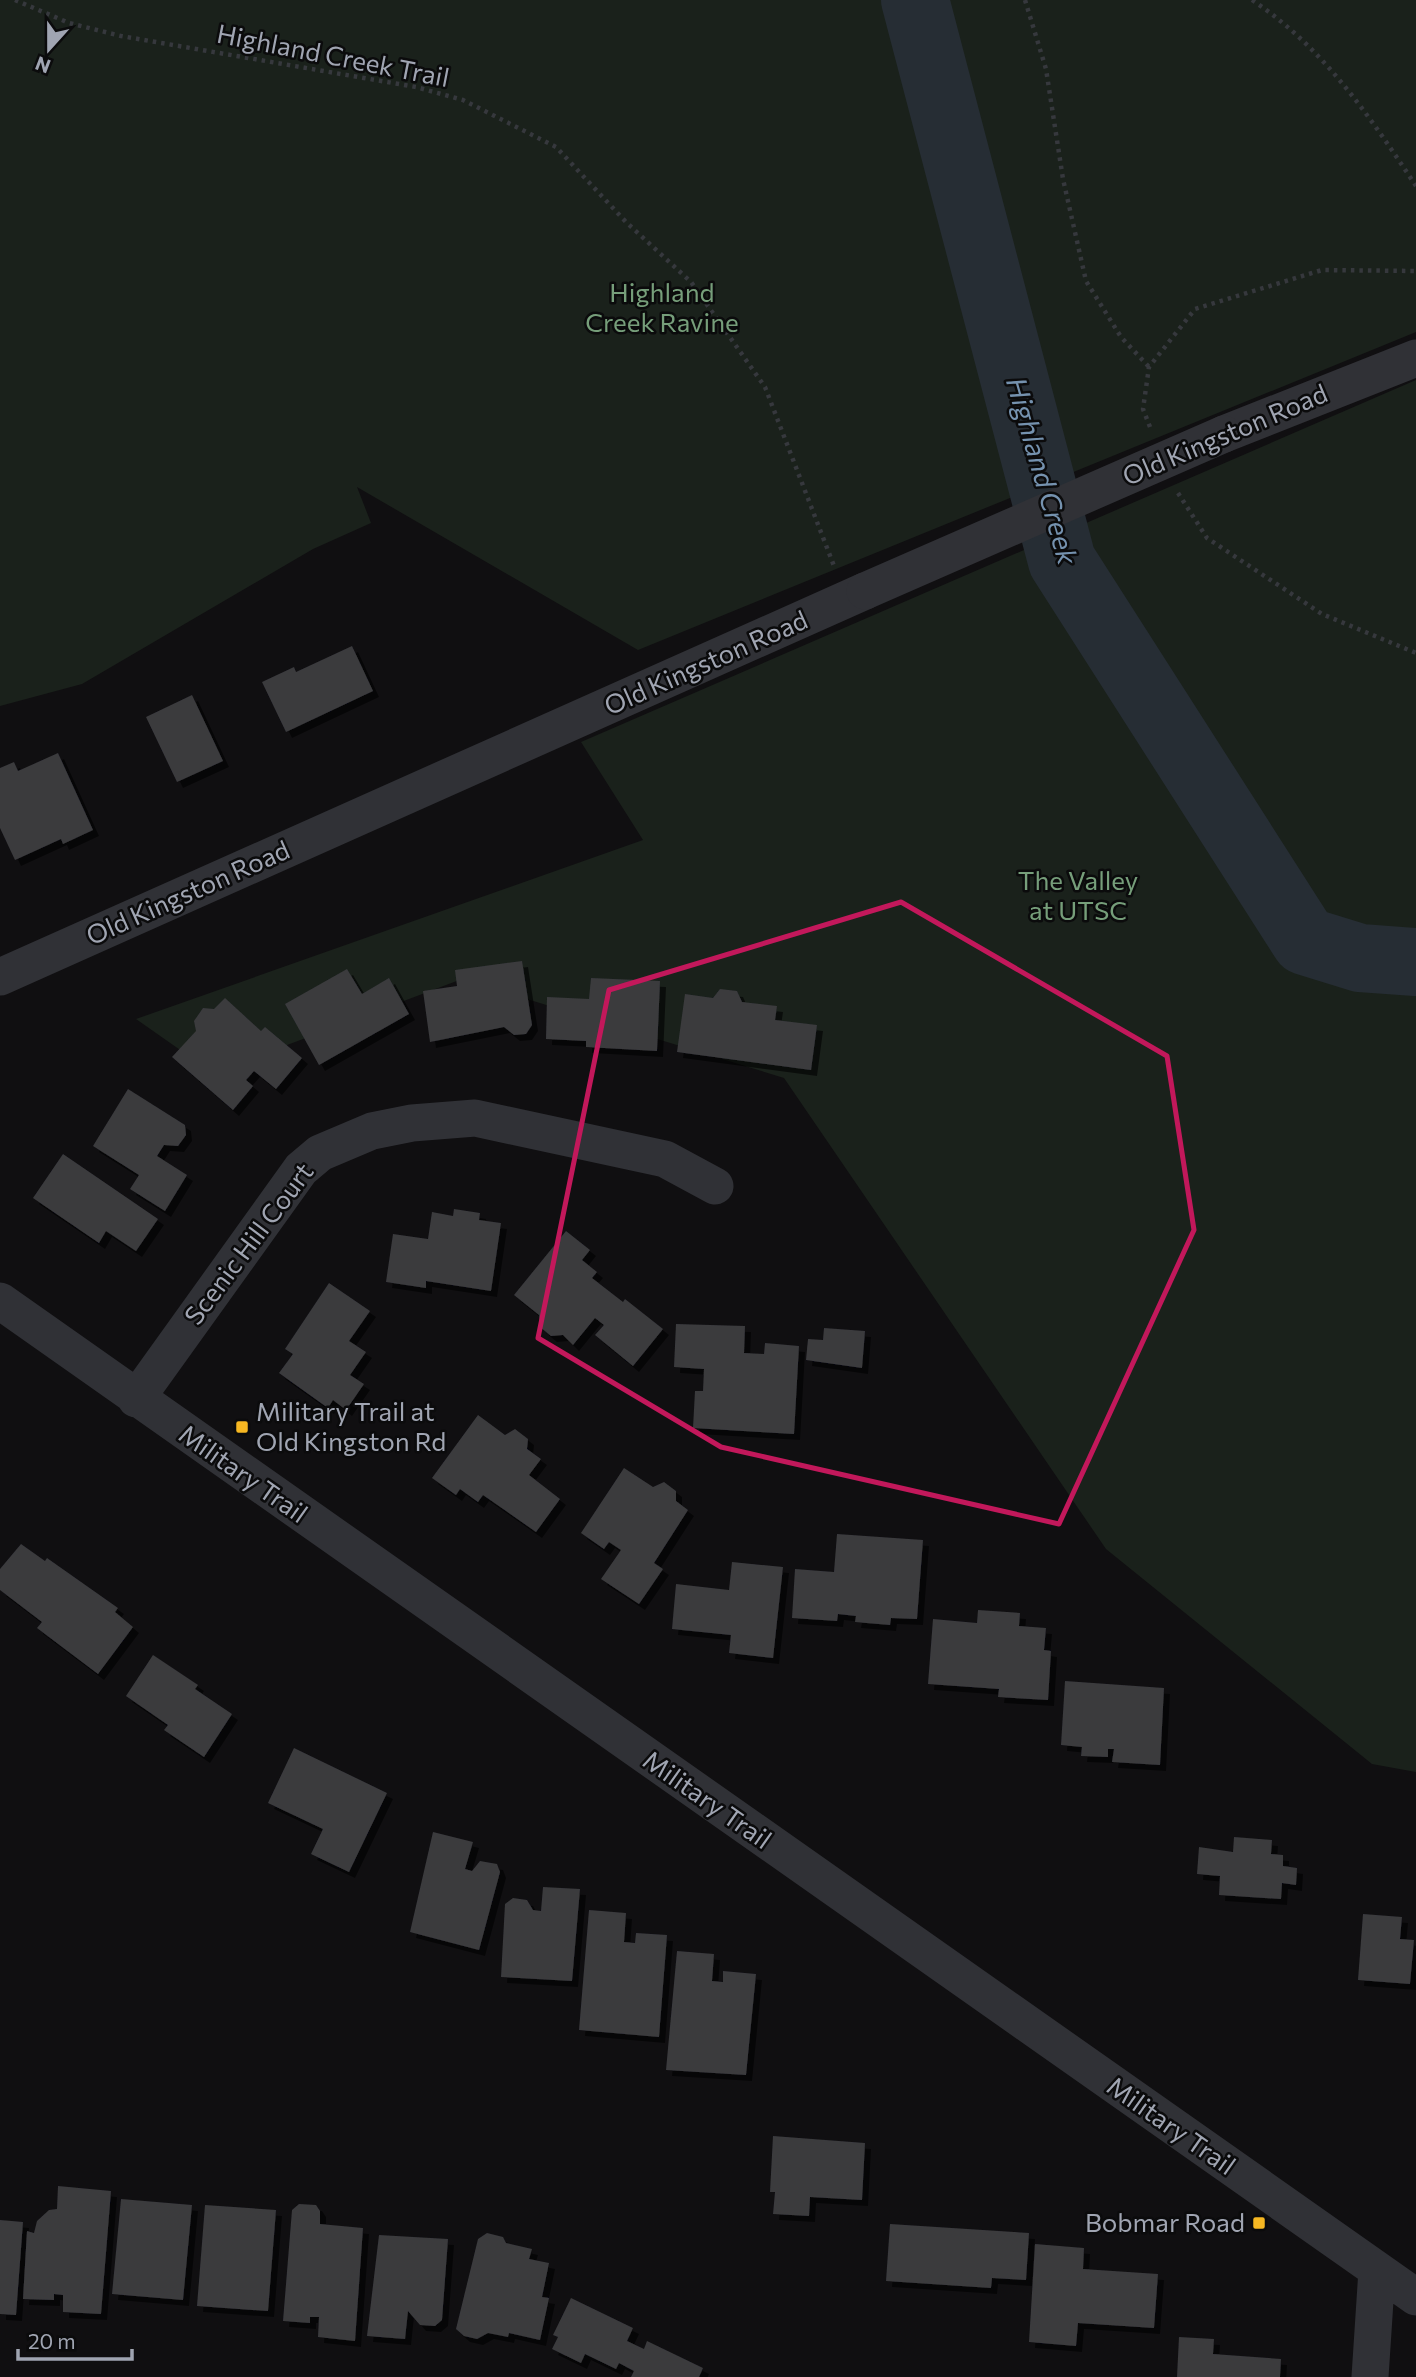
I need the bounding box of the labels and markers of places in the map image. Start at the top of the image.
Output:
place label: Military Trail at Old Kingston Rd [256,1395,446,1456]
marker: Military Trail at Old Kingston Rd [234,1419,250,1435]
place label: Bobmar Road [1085,2206,1245,2237]
marker: Bobmar Road [1251,2215,1267,2231]

